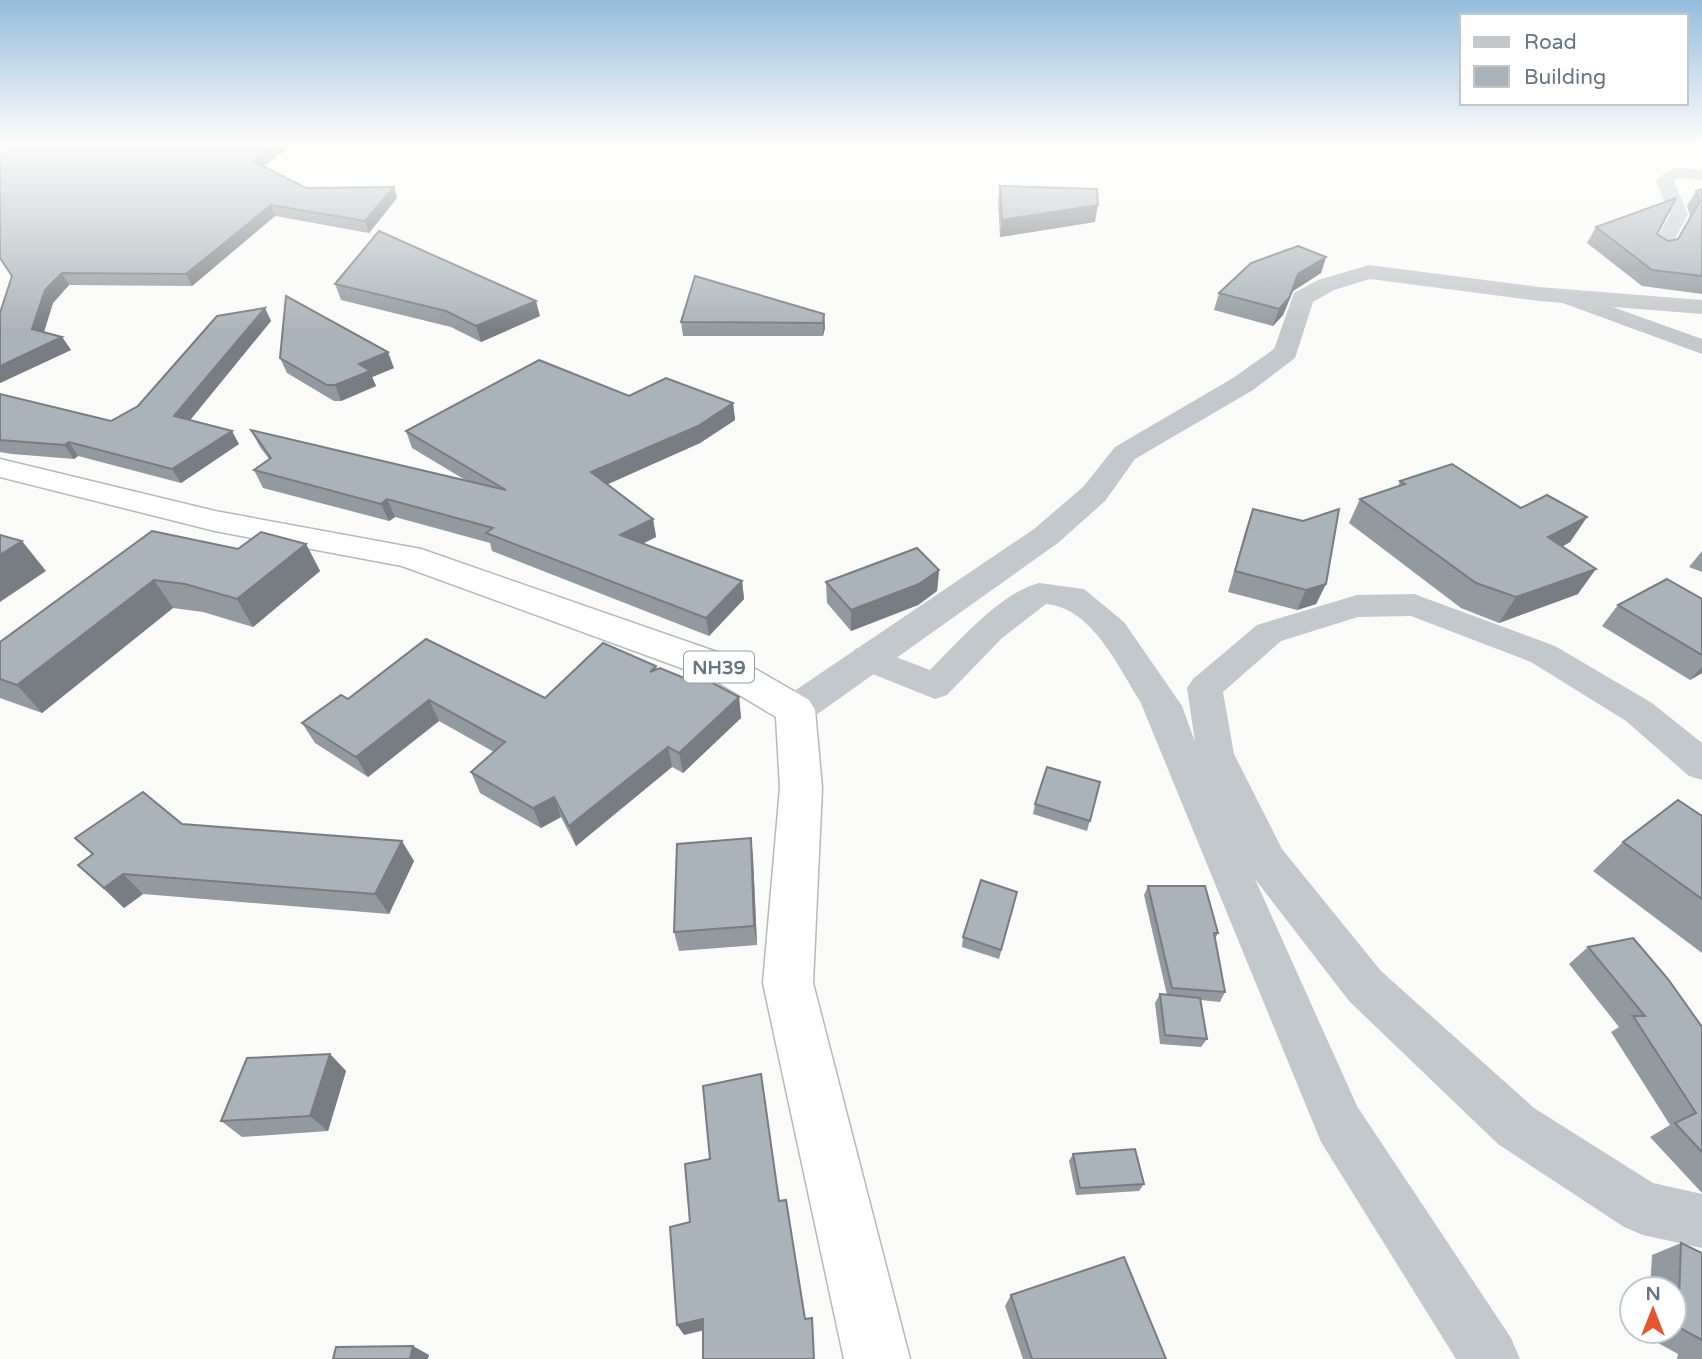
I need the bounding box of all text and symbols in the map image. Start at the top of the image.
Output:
legend [1460,14,1688,105]
text: Road [1524,30,1577,55]
text: Building [1524,65,1606,90]
road number: NH39 [684,652,754,682]
north arrow [1618,1275,1688,1345]
text: N [1645,1283,1661,1305]

